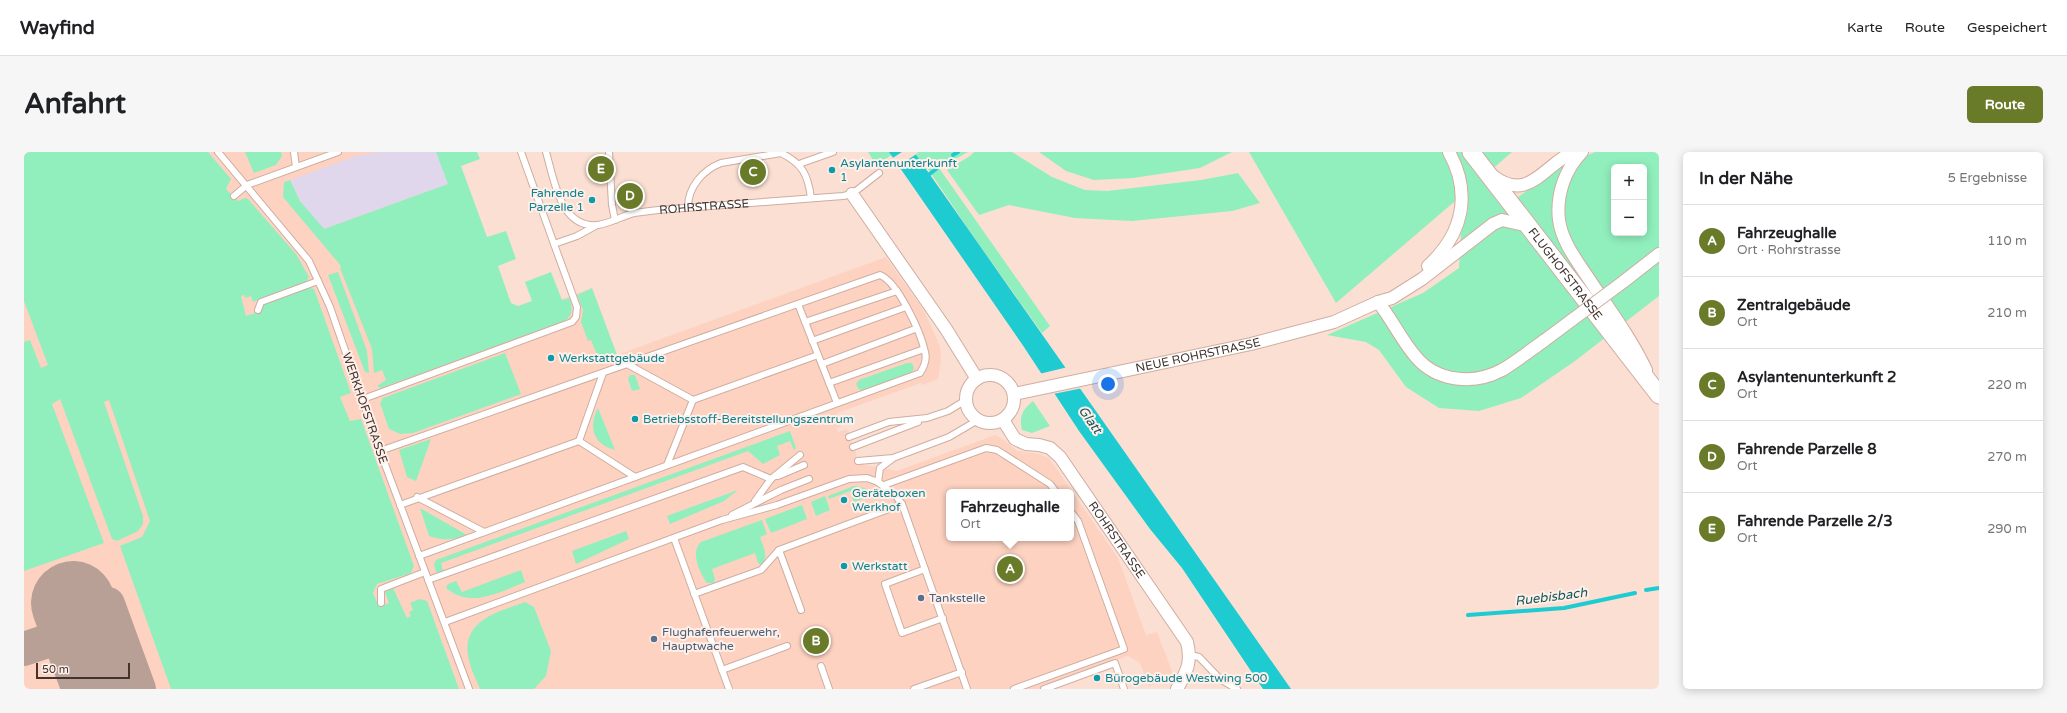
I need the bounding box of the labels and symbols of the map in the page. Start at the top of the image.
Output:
pin: E [588,154,614,184]
place label: Asylantenunterkunft 1 [840,156,957,184]
pin: C [740,157,766,187]
marker: Asylantenunterkunft 1 [827,165,837,175]
pin: D [617,181,643,211]
place label: Fahrende Parzelle 1 [529,186,584,214]
marker: Fahrende Parzelle 1 [587,195,597,205]
street label: ROHRSTRASSE [659,196,750,217]
street label: FLUGHOFSTRASSE [1525,225,1605,323]
street label: NEUE ROHRSTRASSE [1134,335,1262,375]
street label: WERKHOFSTRASSE [339,351,391,466]
place label: Werkstattgebäude [559,351,665,365]
marker: Werkstattgebäude [546,353,556,363]
your location [1098,374,1118,394]
water label: Glatt [1075,403,1106,439]
place label: Betriebsstoff-Bereitstellungszentrum [643,412,854,426]
marker: Betriebsstoff-Bereitstellungszentrum [630,414,640,424]
place label: Geräteboxen Werkhof [852,486,926,514]
marker: Geräteboxen Werkhof [839,495,849,505]
street label: ROHRSTRASSE [1086,499,1148,581]
pin: A [997,554,1023,584]
place label: Werkstatt [852,559,908,573]
marker: Werkstatt [839,561,849,571]
water label: Ruebisbach [1514,585,1589,609]
place label: Tankstelle [929,591,986,605]
marker: Tankstelle [916,593,926,603]
place label: Flughafenfeuerwehr, Hauptwache [662,625,780,653]
pin: B [803,626,829,656]
marker: Flughafenfeuerwehr, Hauptwache [649,634,659,644]
scale bar [36,661,130,680]
place label: Bürogebäude Westwing 500 [1105,671,1268,685]
marker: Bürogebäude Westwing 500 [1092,673,1102,683]

